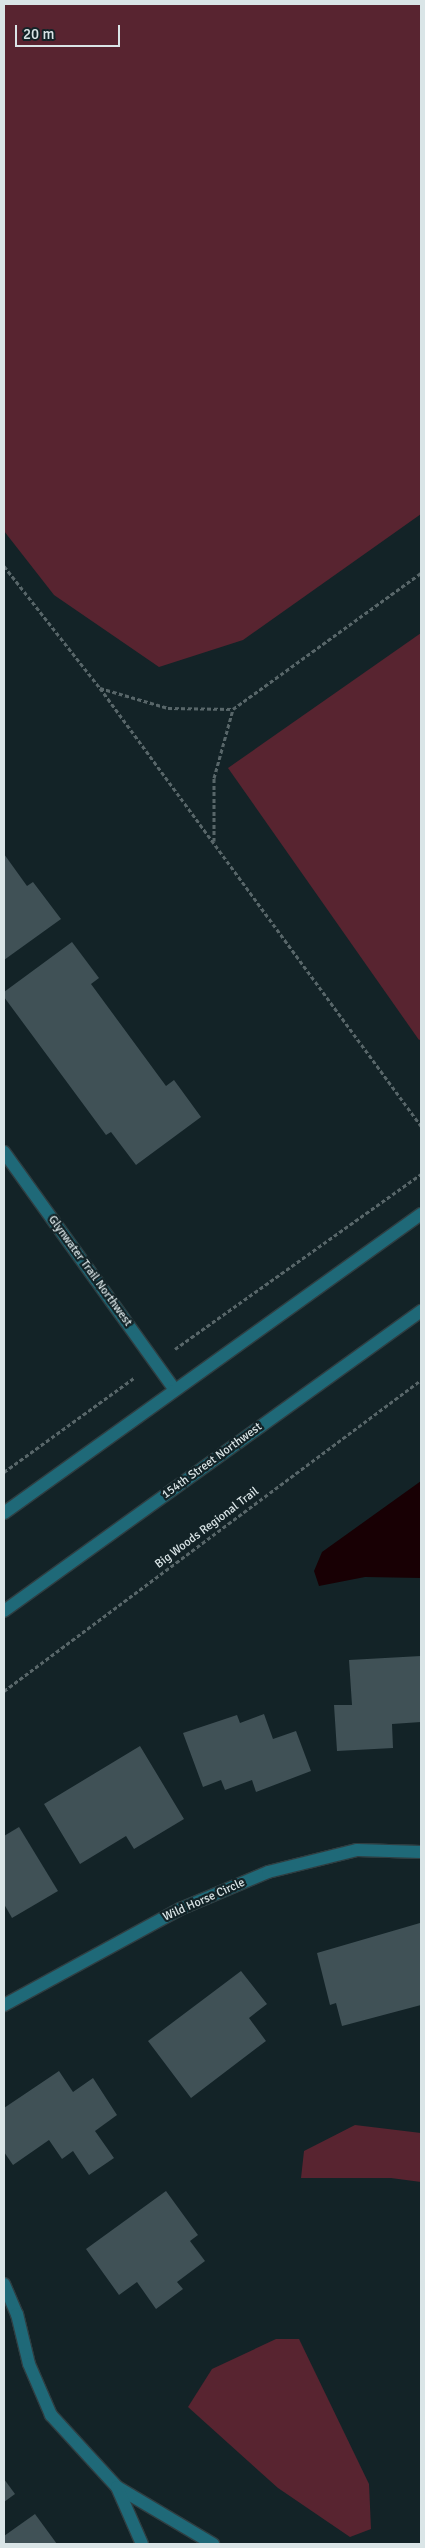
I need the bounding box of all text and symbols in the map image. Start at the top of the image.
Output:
scale bar [18,15,122,47]
text: 20 m [23,25,54,43]
street label: Glynwater Trail Northwest [45,1213,135,1329]
street label: 154th Street Northwest [159,1420,265,1502]
street label: Big Woods Regional Trail [152,1484,262,1572]
street label: Wild Horse Circle [161,1875,247,1925]

